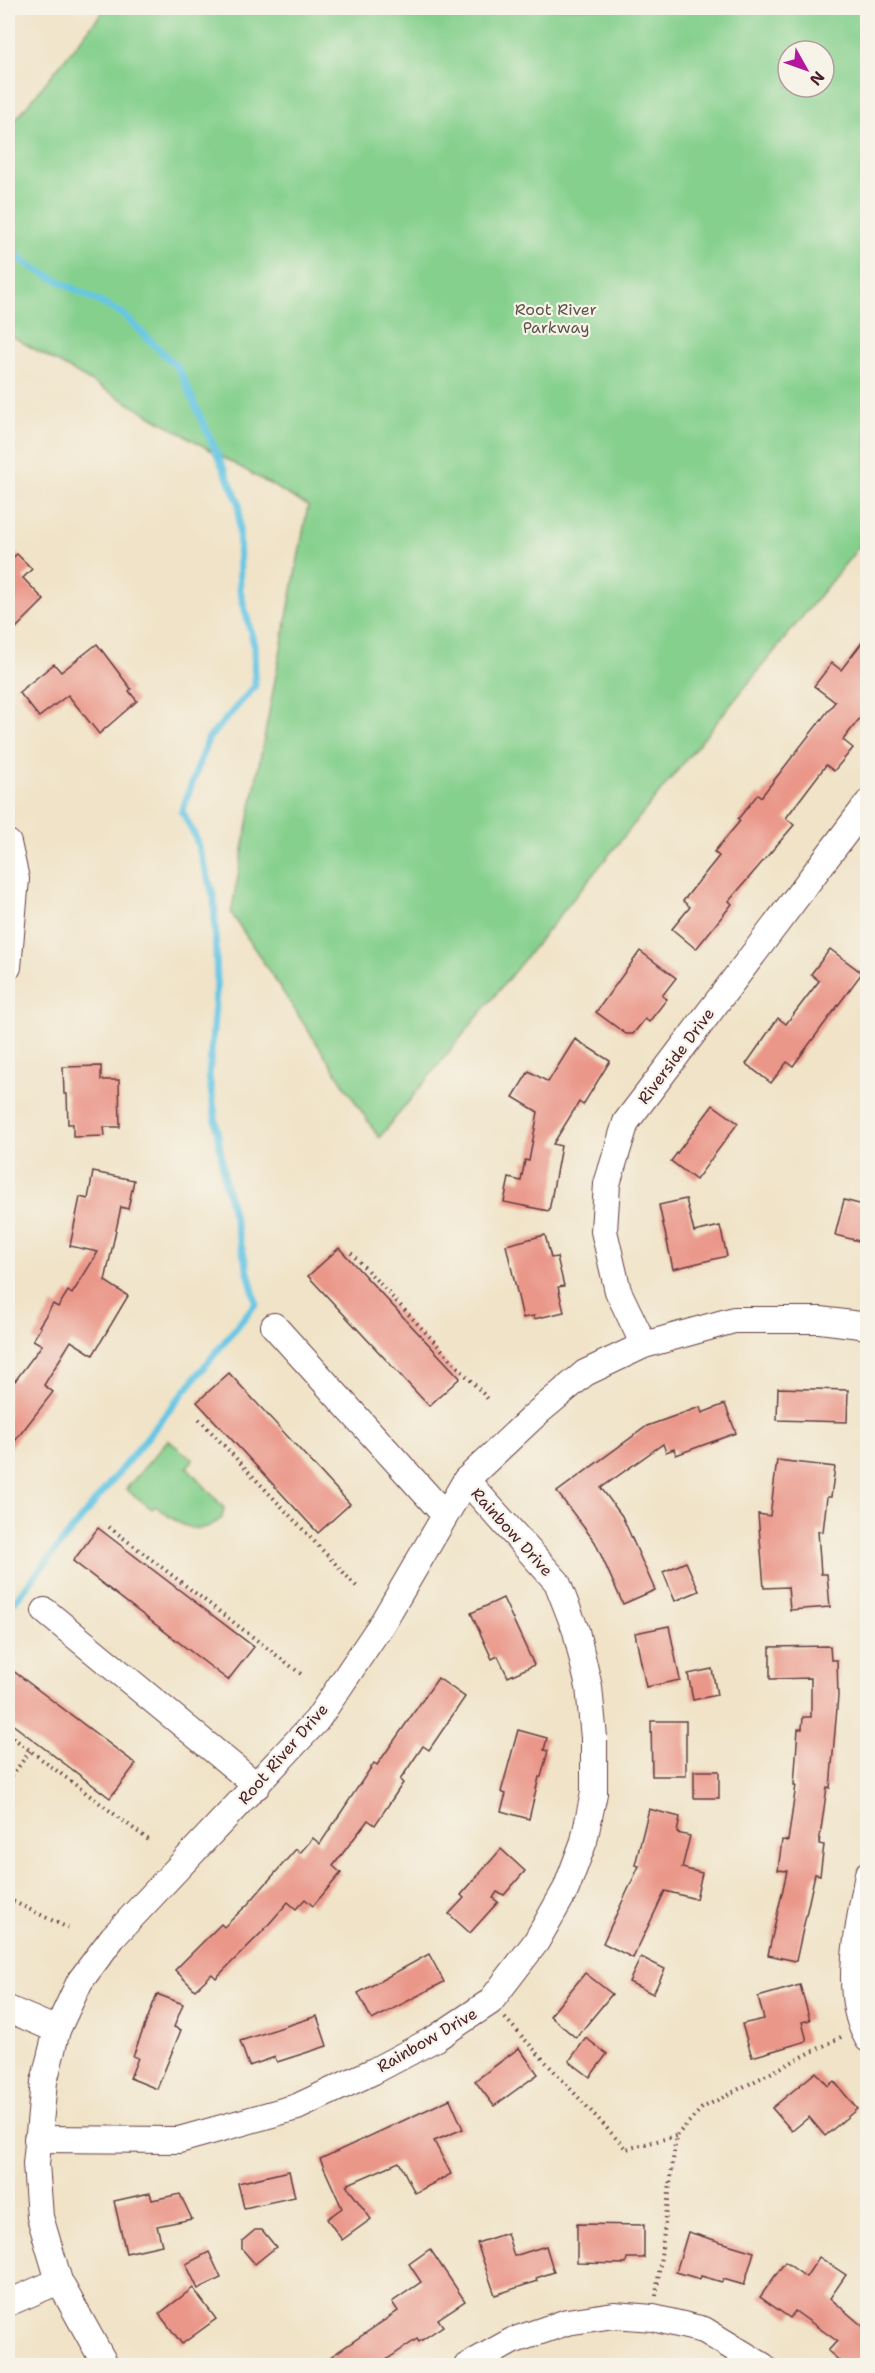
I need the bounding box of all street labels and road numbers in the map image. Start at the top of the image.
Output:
street label: Riverside Drive [633,1004,719,1108]
street label: Rainbow Drive [467,1483,557,1581]
street label: Root River Drive [233,1699,333,1809]
street label: Rainbow Drive [373,2003,481,2077]

